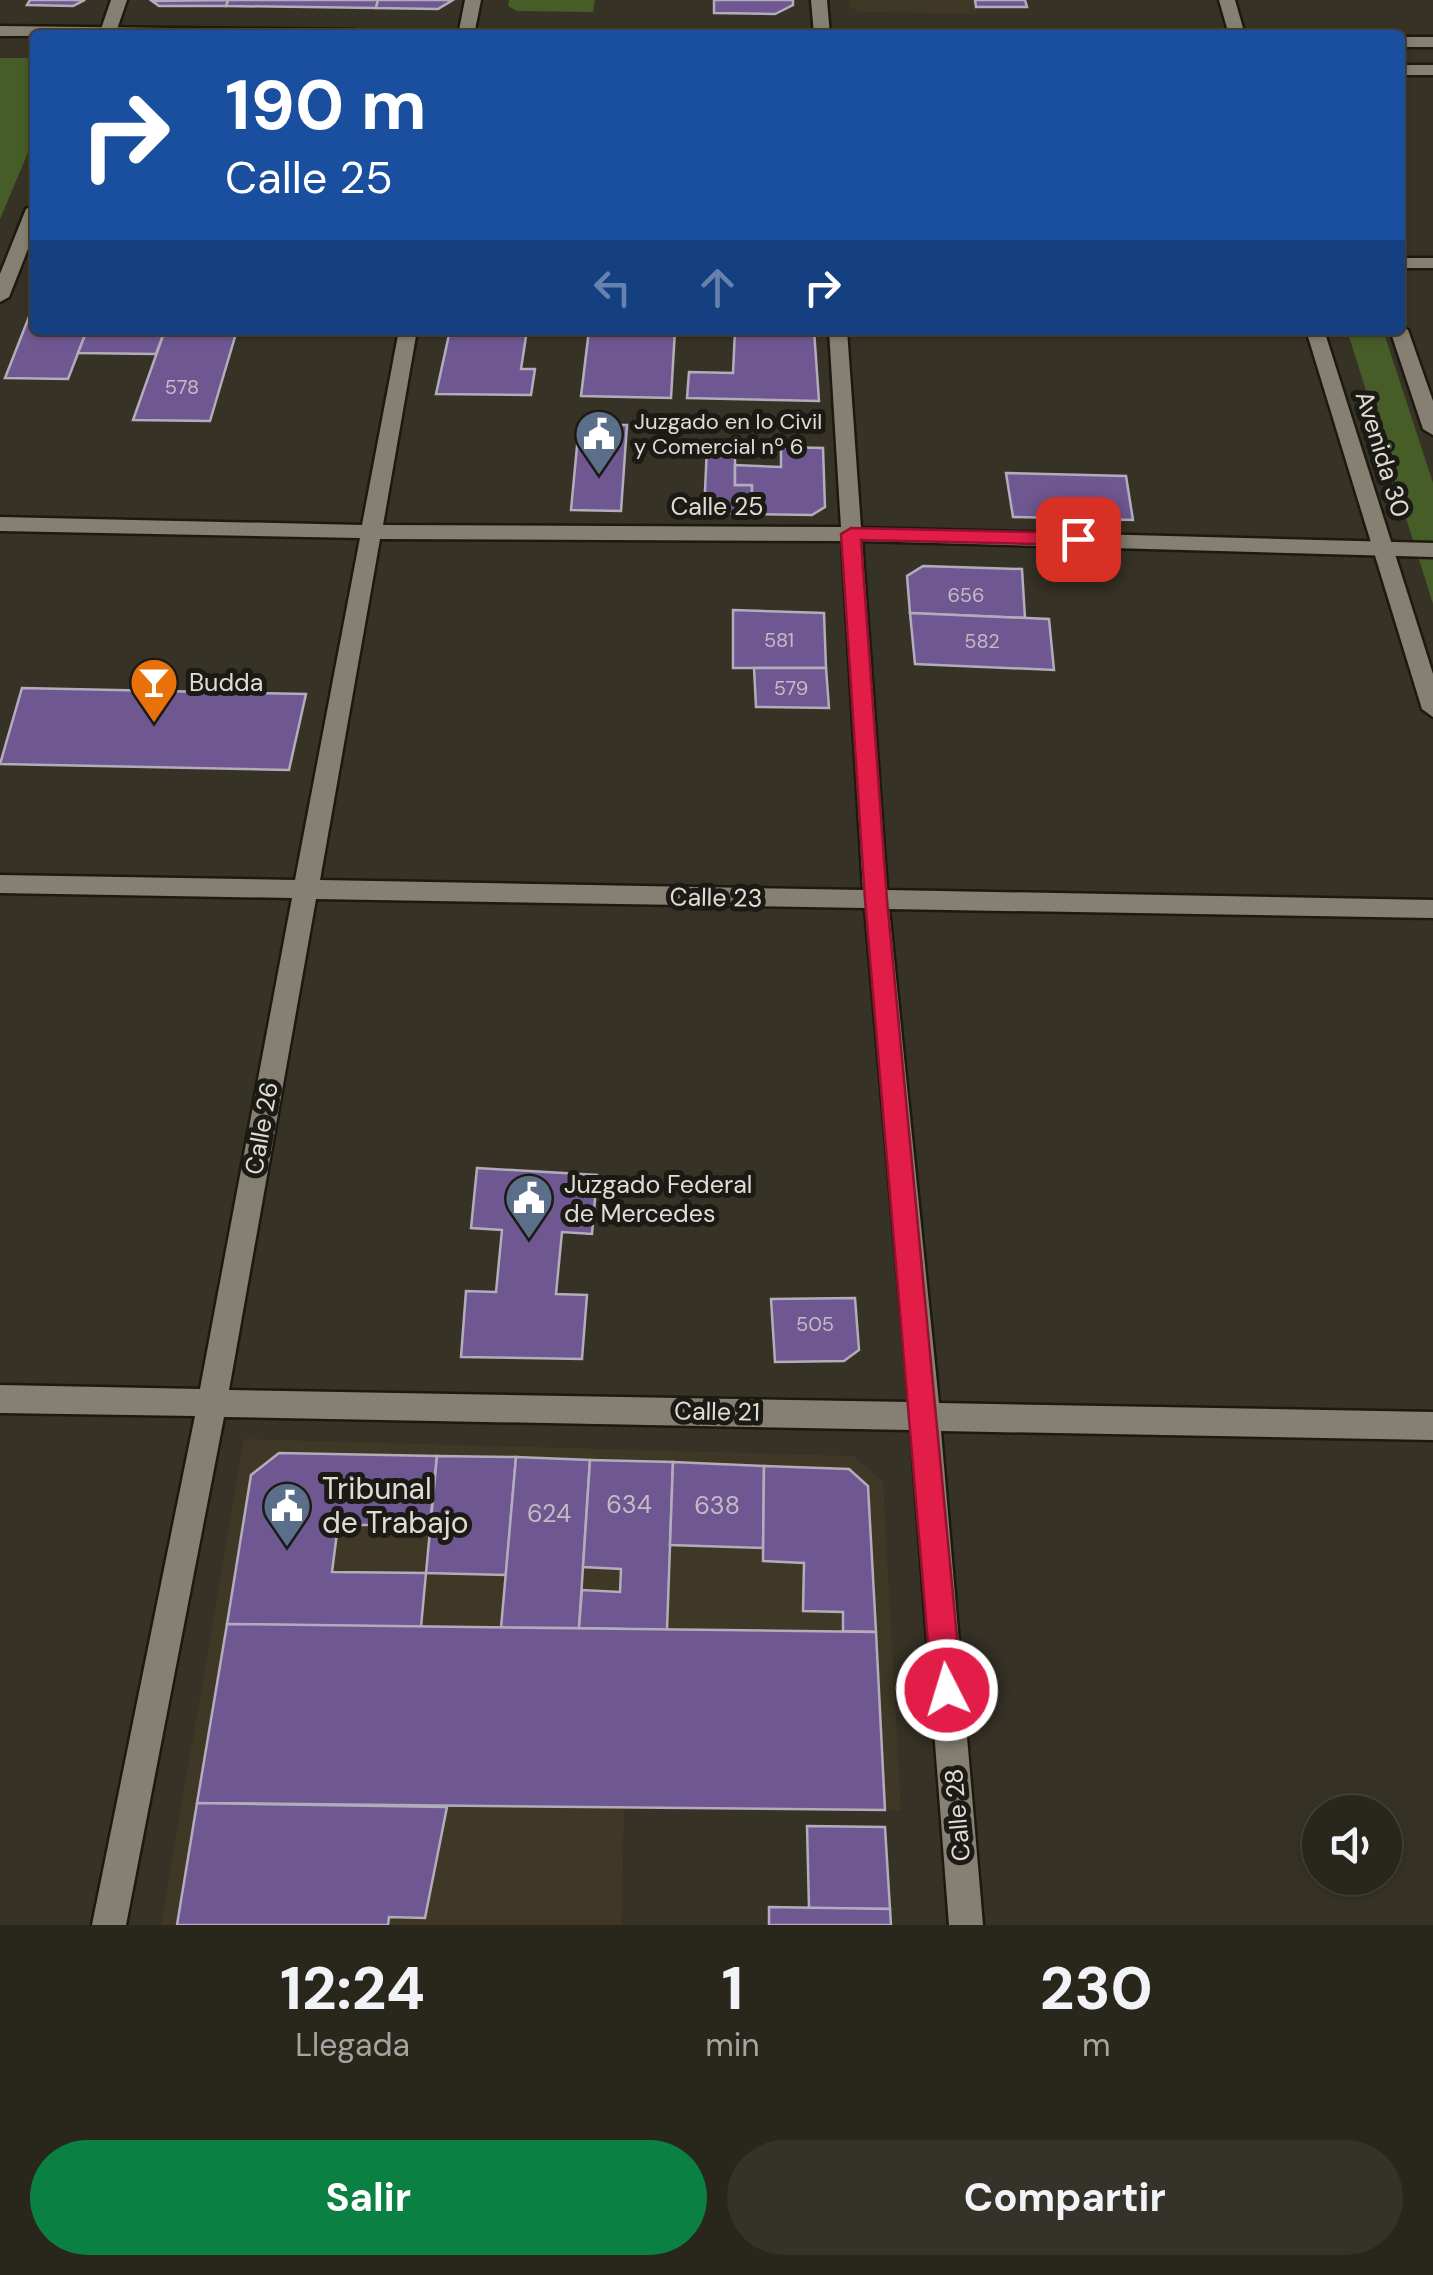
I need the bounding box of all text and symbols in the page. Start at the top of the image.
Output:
text: 190 m [225,60,427,151]
icon: right [60,70,190,200]
text: Calle 25 [225,148,393,207]
icon: left [585,260,640,315]
icon: ahead [690,260,745,315]
icon: right [795,260,850,315]
house number: 578 [165,374,199,400]
street label: Avenida 30 [1348,387,1417,521]
place label: Juzgado en lo Civil y Comercial nº 6 [634,407,822,461]
public building icon: Juzgado en lo Civil y Comercial nº 6 [573,408,625,476]
street label: Calle 25 [670,490,764,523]
pin [1036,497,1121,582]
icon: arrive [1051,512,1106,567]
house number: 656 [948,582,984,608]
house number: 581 [764,627,794,653]
house number: 582 [964,628,1000,654]
bar icon: Budda [128,656,180,724]
place label: Budda [189,666,263,699]
house number: 579 [774,675,808,701]
street label: Calle 23 [669,880,763,915]
street label: Calle 26 [237,1079,286,1177]
place label: Juzgado Federal de Mercedes [564,1168,752,1230]
public building icon: Juzgado Federal de Mercedes [503,1172,555,1240]
house number: 505 [796,1311,834,1337]
street label: Calle 21 [674,1394,760,1429]
place label: Tribunal de Trabajo [322,1469,469,1542]
public building icon: Tribunal de Trabajo [261,1480,313,1548]
house number: 634 [606,1488,652,1521]
house number: 638 [694,1489,740,1522]
house number: 624 [527,1497,571,1530]
position arrow [895,1638,999,1742]
street label: Calle 28 [937,1767,978,1863]
map controls [1302,1795,1402,1895]
button: sound [1302,1795,1402,1895]
text: 12:24 [280,1949,425,2028]
text: 1 [721,1949,743,2028]
text: 230 [1040,1949,1153,2028]
text: Llegada [295,2024,410,2066]
text: min [705,2024,760,2066]
text: m [1082,2024,1111,2066]
button: Salir [30,2140,707,2255]
button: Compartir [727,2140,1403,2255]

